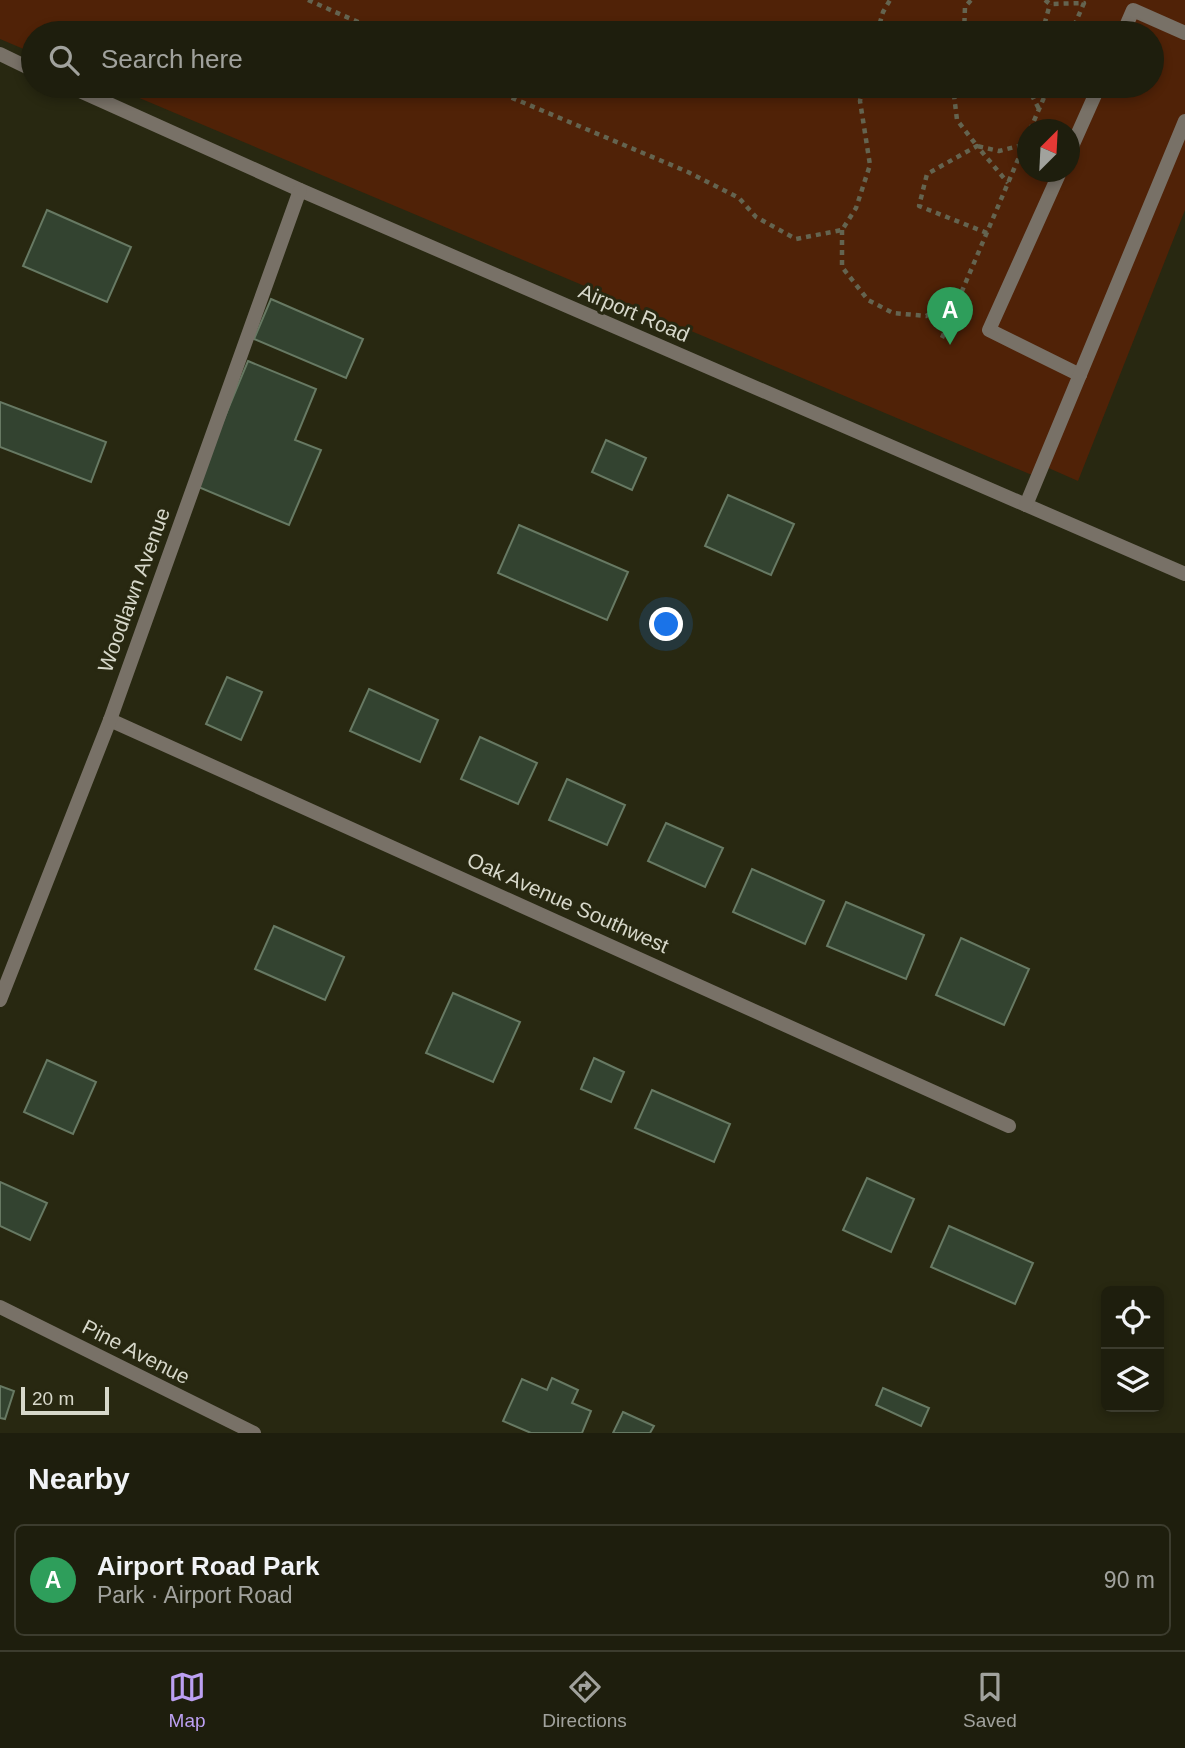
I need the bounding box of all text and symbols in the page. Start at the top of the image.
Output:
search box [21,21,1164,98]
icon: search [45,41,83,79]
text: Search here [101,44,243,74]
north arrow [1017,119,1080,182]
street label: Airport Road [575,279,693,346]
pin: A [927,287,973,345]
street label: Woodlawn Avenue [93,505,174,675]
your location [649,607,683,641]
street label: Oak Avenue Southwest [464,848,673,957]
map controls [1101,1286,1164,1412]
button: locate [1101,1286,1164,1349]
street label: Pine Avenue [79,1315,194,1388]
button: layers [1101,1349,1164,1412]
scale bar [21,1384,108,1416]
text: 20 m [32,1388,74,1409]
text: Nearby [28,1462,130,1495]
text: Airport Road Park [97,1551,320,1581]
text: A [45,1567,61,1593]
text: 90 m [1104,1567,1155,1593]
text: Park · Airport Road [97,1582,293,1608]
tab: Map [168,1668,206,1732]
tab: Directions [542,1668,627,1732]
tab: Saved [963,1668,1017,1732]

